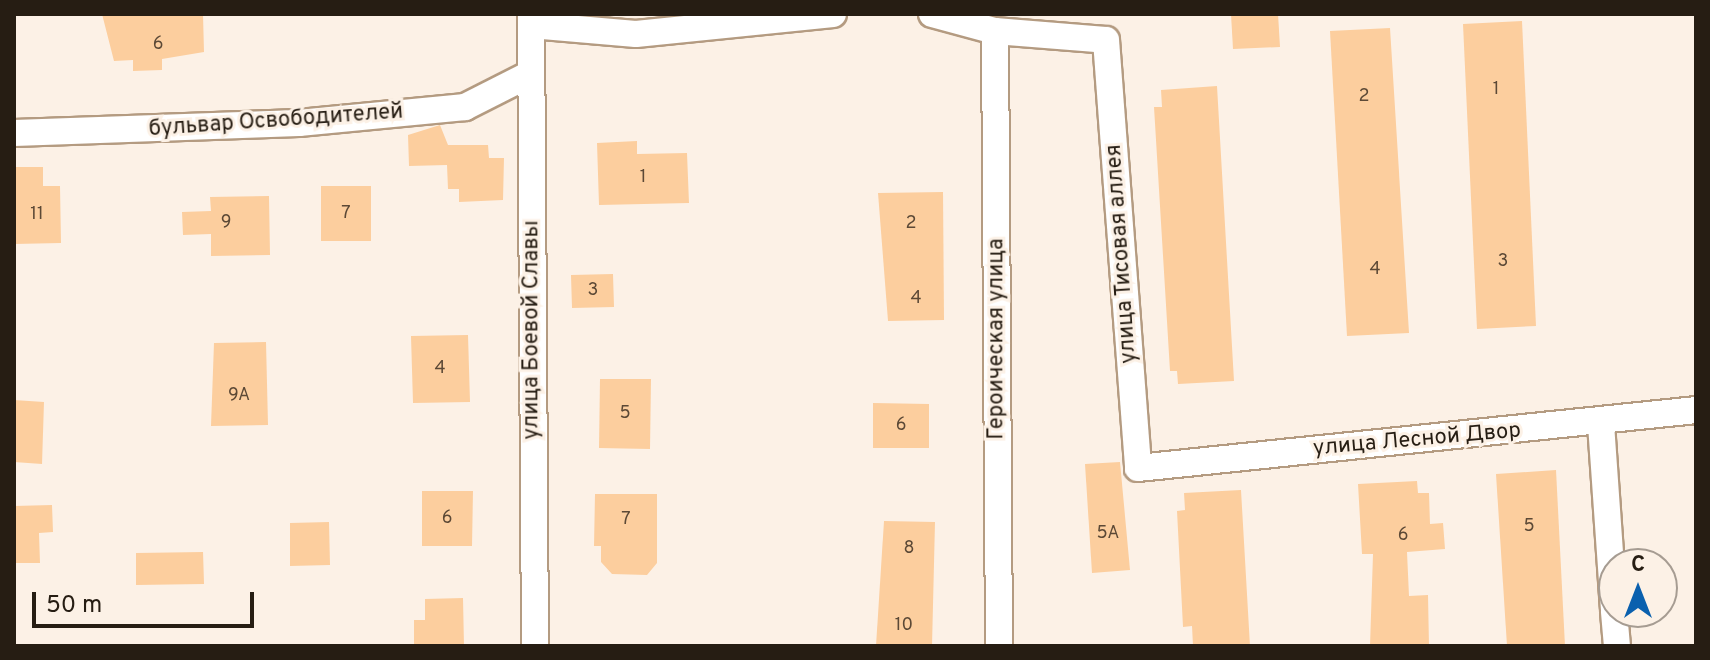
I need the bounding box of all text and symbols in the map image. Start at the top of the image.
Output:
house number: 6 [153,34,163,56]
house number: 1 [1493,79,1499,101]
house number: 2 [1358,86,1370,108]
street label: бульвар Освободителей [148,99,404,143]
street label: улица Тисовая аллея [1101,143,1143,365]
house number: 1 [640,167,646,189]
house number: 7 [341,203,351,225]
house number: 11 [30,204,44,226]
house number: 9 [221,212,231,234]
house number: 2 [905,213,917,235]
street label: улица Боевой Славы [519,220,545,440]
street label: Героическая улица [984,238,1010,440]
house number: 3 [1498,251,1508,273]
house number: 4 [1369,259,1381,281]
house number: 3 [588,280,598,302]
house number: 4 [910,288,922,310]
house number: 4 [434,358,446,380]
house number: 9А [228,385,250,407]
house number: 5 [619,403,631,425]
house number: 6 [896,415,906,437]
street label: улица Лесной Двор [1312,418,1522,462]
house number: 6 [442,508,452,530]
house number: 7 [621,509,631,531]
house number: 5 [1523,516,1535,538]
house number: 5А [1096,523,1120,545]
house number: 6 [1398,525,1408,547]
house number: 8 [904,538,914,560]
north arrow [1598,548,1678,628]
text: С [1631,552,1645,579]
scale bar [36,576,258,626]
text: 50 m [46,591,102,621]
house number: 10 [895,615,913,637]

